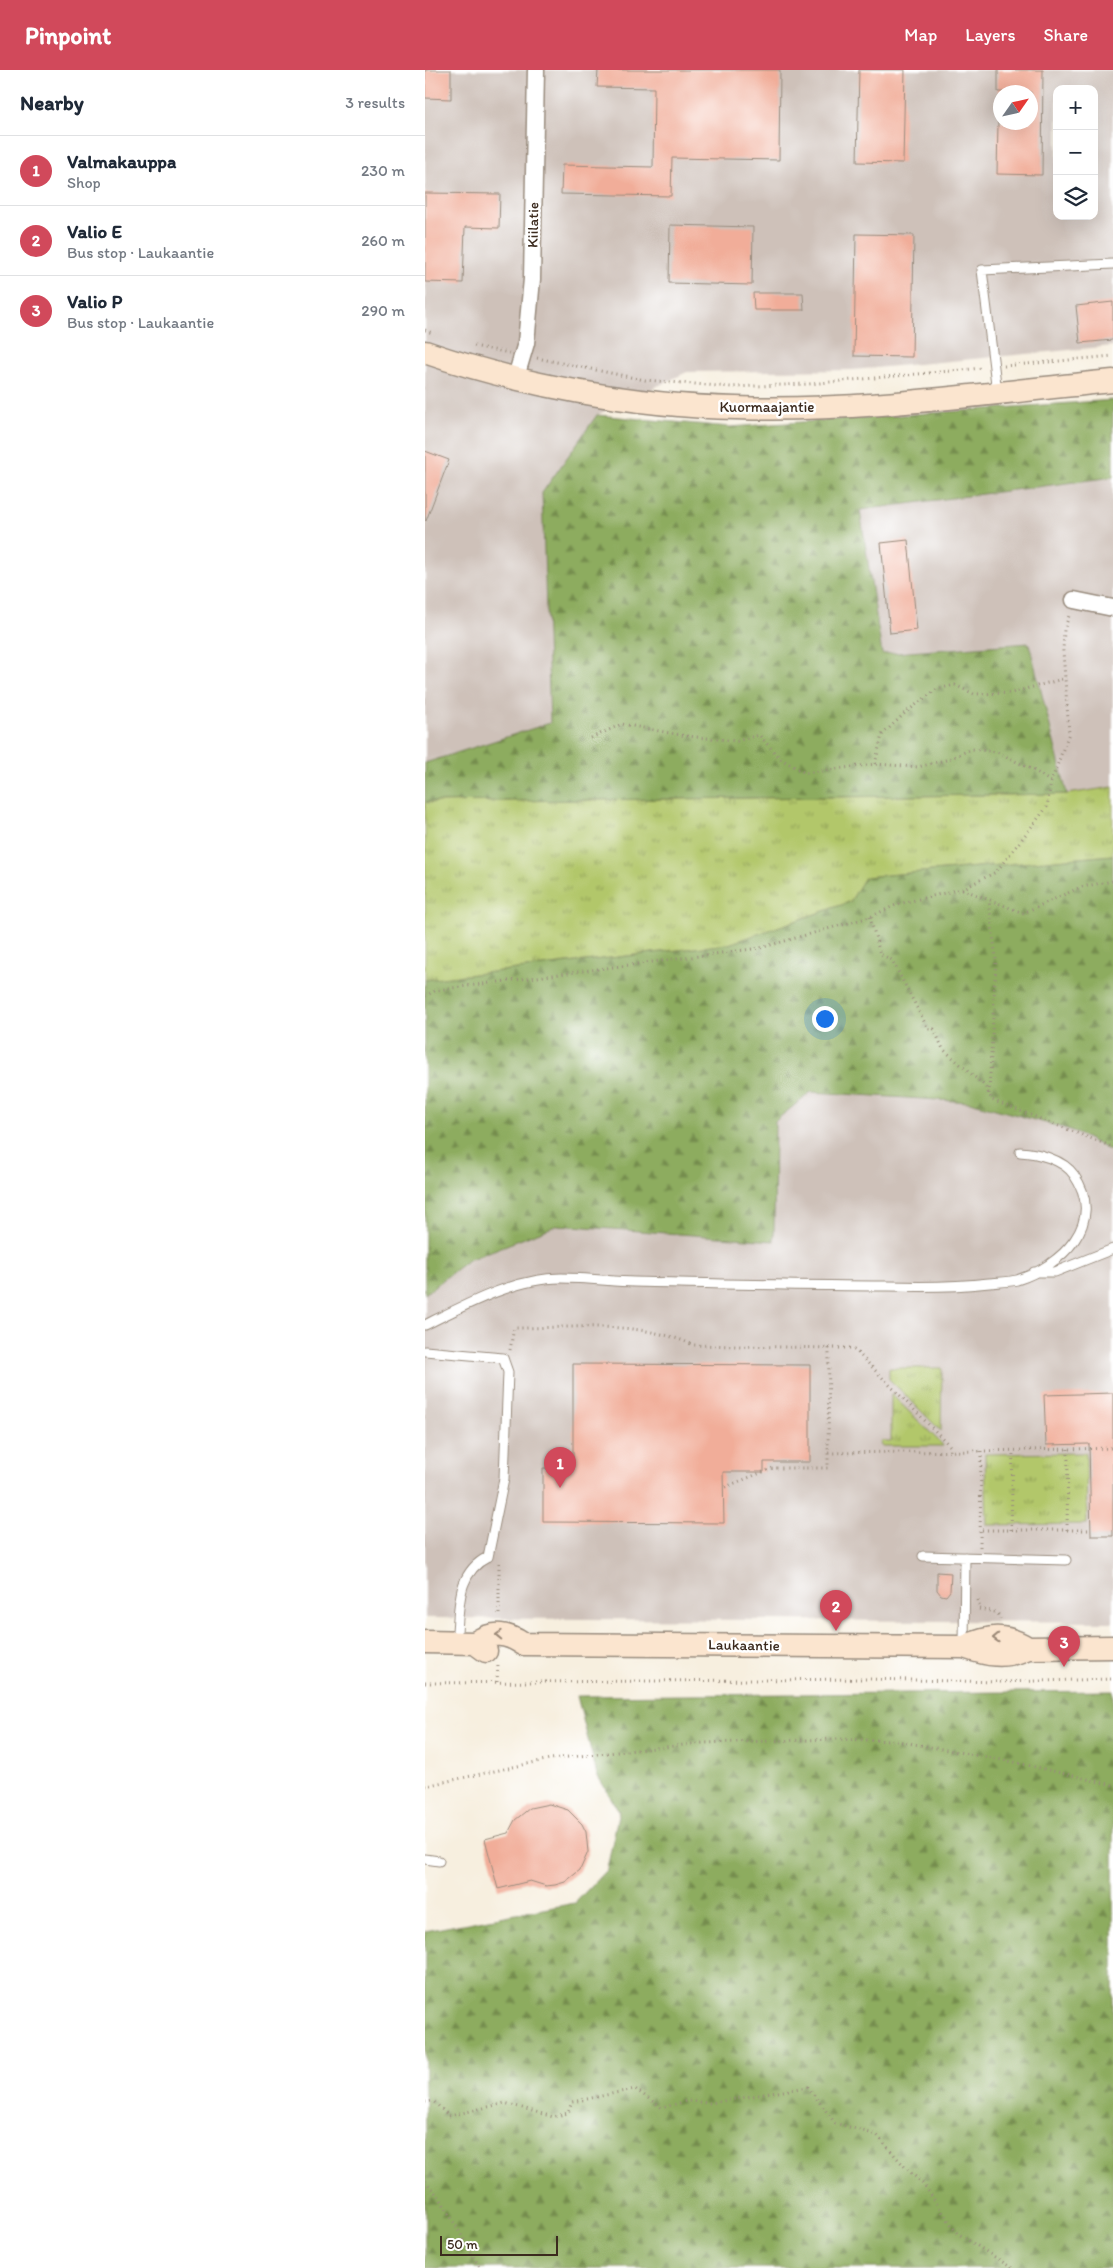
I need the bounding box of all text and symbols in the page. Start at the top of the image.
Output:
text: Pinpoint [25,21,111,50]
text: Map [904,24,937,46]
text: Layers [965,24,1015,46]
text: Share [1043,24,1088,46]
north arrow [993,85,1038,130]
map controls [1053,85,1098,220]
button: + [1053,85,1098,130]
text: Nearby [20,90,84,115]
text: 3 results [345,93,405,112]
button: − [1053,130,1098,175]
text: Valmakauppa [67,150,176,173]
text: 1 [32,161,40,180]
text: 230 m [361,161,405,180]
text: Shop [67,173,101,192]
button: layers [1053,175,1098,220]
street label: Kiilatie [524,202,542,248]
text: Valio E [67,220,122,243]
text: 2 [32,231,40,250]
text: 260 m [361,231,405,250]
text: Bus stop · Laukaantie [67,243,214,262]
text: Valio P [67,290,122,313]
text: 3 [32,301,40,320]
text: 290 m [361,301,405,320]
text: Bus stop · Laukaantie [67,313,214,332]
street label: Kuormaajantie [719,398,815,416]
your location [812,1006,838,1032]
pin: 1 [544,1447,576,1488]
pin: 2 [820,1590,852,1631]
pin: 3 [1048,1626,1080,1667]
one-way arrow [495,1630,503,1641]
one-way arrow [992,1633,1000,1643]
street label: Laukaantie [708,1635,780,1655]
scale bar [440,2233,557,2256]
text: 50 m [447,2236,478,2253]

